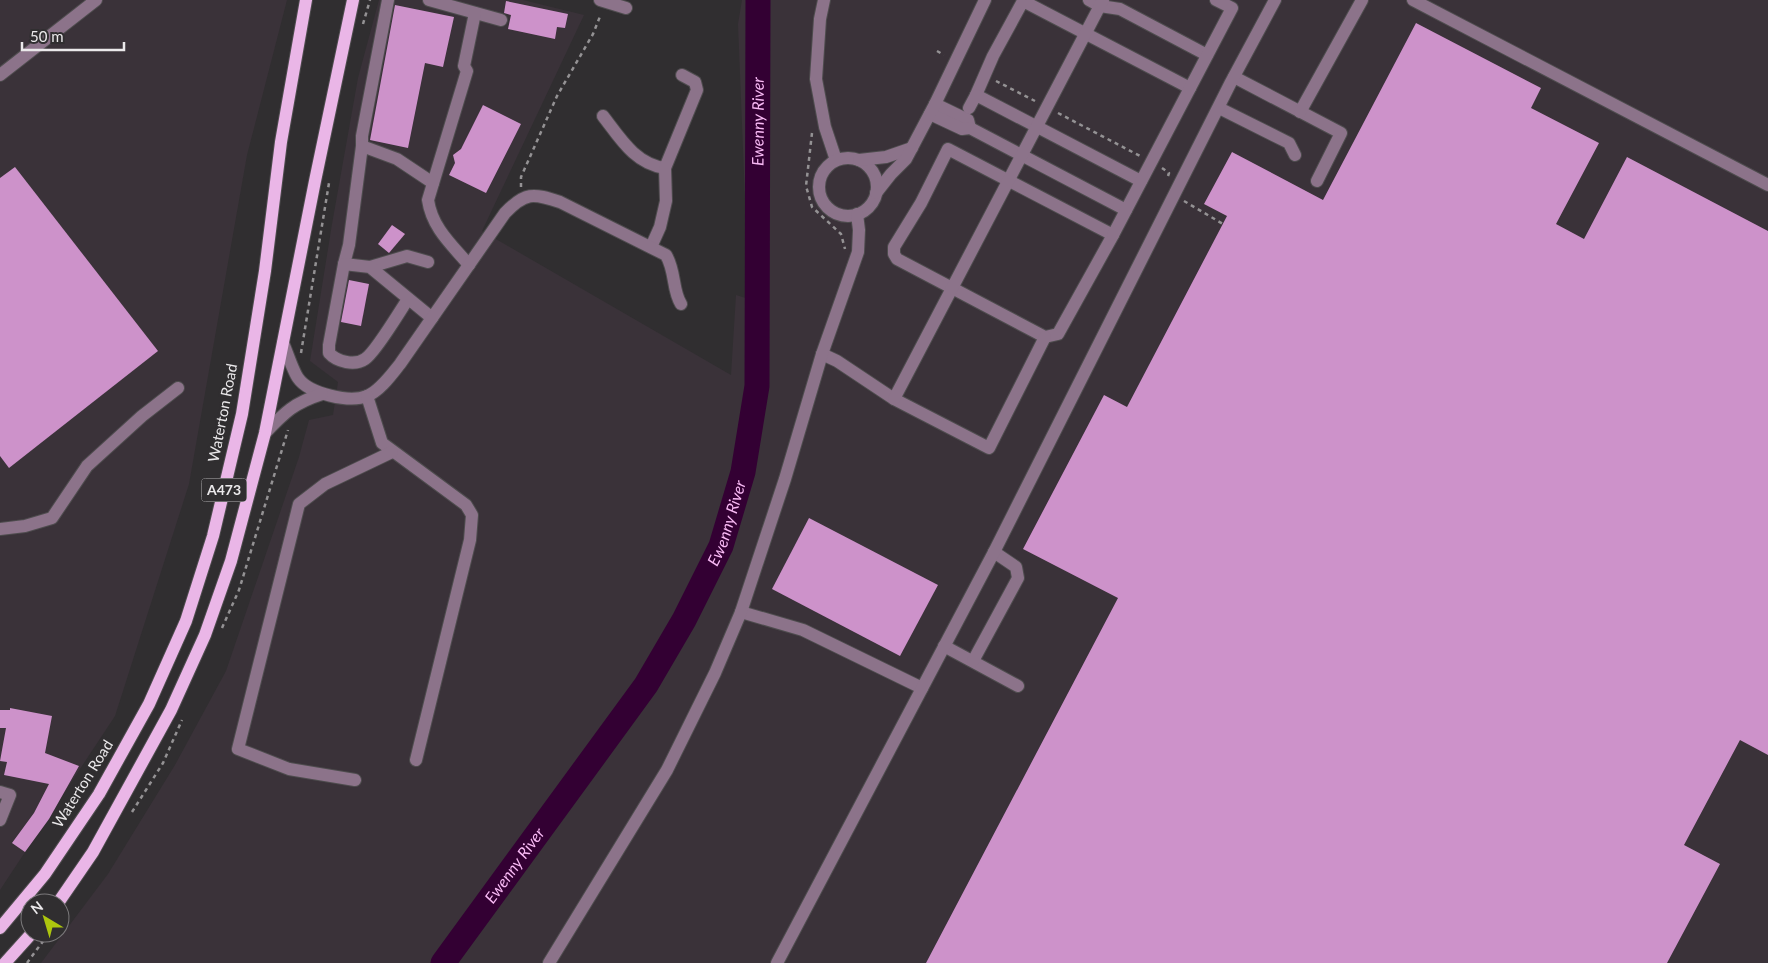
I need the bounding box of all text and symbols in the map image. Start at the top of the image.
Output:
scale bar [22,20,125,52]
text: 50 m [30,27,64,45]
water label: Ewenny River [748,77,767,166]
street label: Waterton Road [204,362,240,464]
water label: Ewenny River [703,477,749,568]
road number: A473 [202,478,246,502]
street label: Waterton Road [48,736,116,831]
water label: Ewenny River [480,823,548,906]
north arrow [20,893,70,943]
text: N [27,897,46,917]

